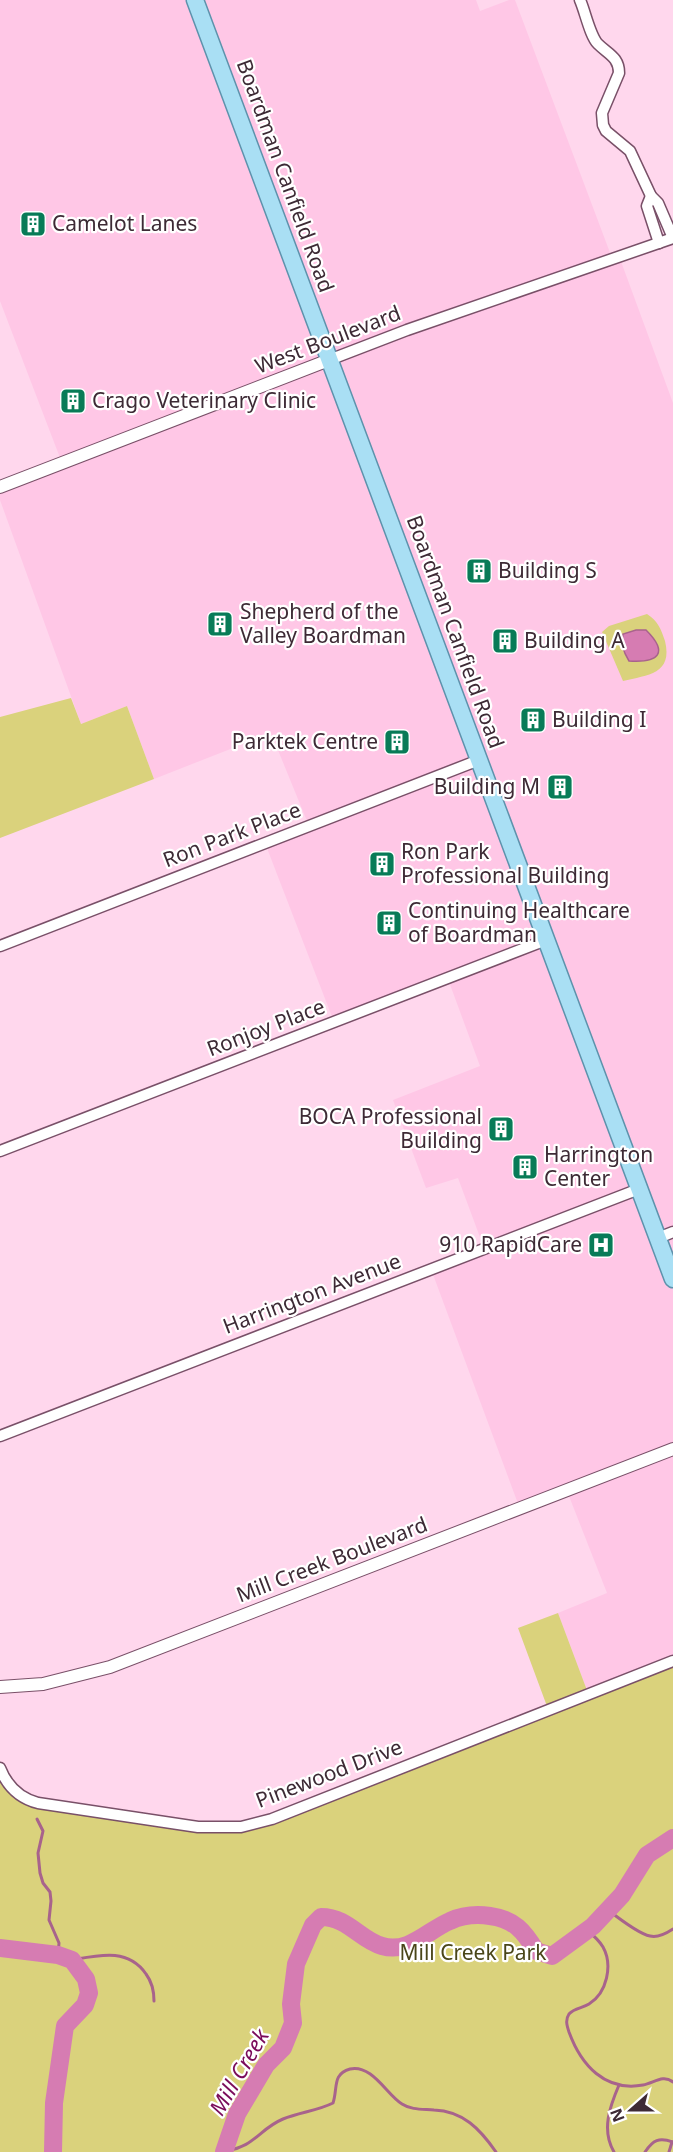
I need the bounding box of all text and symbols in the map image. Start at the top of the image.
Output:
street label: Boardman Canfield Road [231,55,341,296]
building icon: Camelot Lanes [18,209,48,239]
place label: Camelot Lanes [52,209,197,237]
street label: West Boulevard [251,298,404,380]
building icon: Crago Veterinary Clinic [58,386,88,416]
place label: Crago Veterinary Clinic [92,386,316,414]
street label: Boardman Canfield Road [401,511,511,752]
building icon: Building S [464,556,494,586]
place label: Building S [498,556,597,584]
place label: Shepherd of the Valley Boardman [240,597,406,649]
building icon: Shepherd of the Valley Boardman [205,609,235,639]
building icon: Building A [490,626,520,656]
place label: Building A [524,626,625,654]
building icon: Building I [518,705,548,735]
place label: Building I [552,705,646,733]
place label: Parktek Centre [232,727,378,755]
building icon: Parktek Centre [382,727,412,757]
place label: Building M [434,772,540,800]
building icon: Building M [545,772,575,802]
street label: Ron Park Place [159,795,305,873]
place label: Ron Park Professional Building [401,837,609,889]
building icon: Ron Park Professional Building [367,849,397,879]
place label: Continuing Healthcare of Boardman [408,896,630,948]
building icon: Continuing Healthcare of Boardman [374,908,404,938]
street label: Ronjoy Place [203,992,329,1062]
place label: BOCA Professional Building [299,1102,482,1154]
building icon: BOCA Professional Building [486,1114,516,1144]
place label: Harrington Center [544,1140,653,1192]
building icon: Harrington Center [510,1152,540,1182]
place label: 910 RapidCare [439,1230,582,1258]
hospital icon: 910 RapidCare [586,1230,616,1260]
street label: Harrington Avenue [219,1246,405,1340]
street label: Mill Creek Boulevard [232,1510,431,1608]
street label: Pinewood Drive [251,1732,406,1814]
park label: Mill Creek Park [399,1938,547,1966]
water label: Mill Creek [201,2022,276,2120]
north arrow [601,2080,661,2140]
text: N [604,2105,630,2125]

